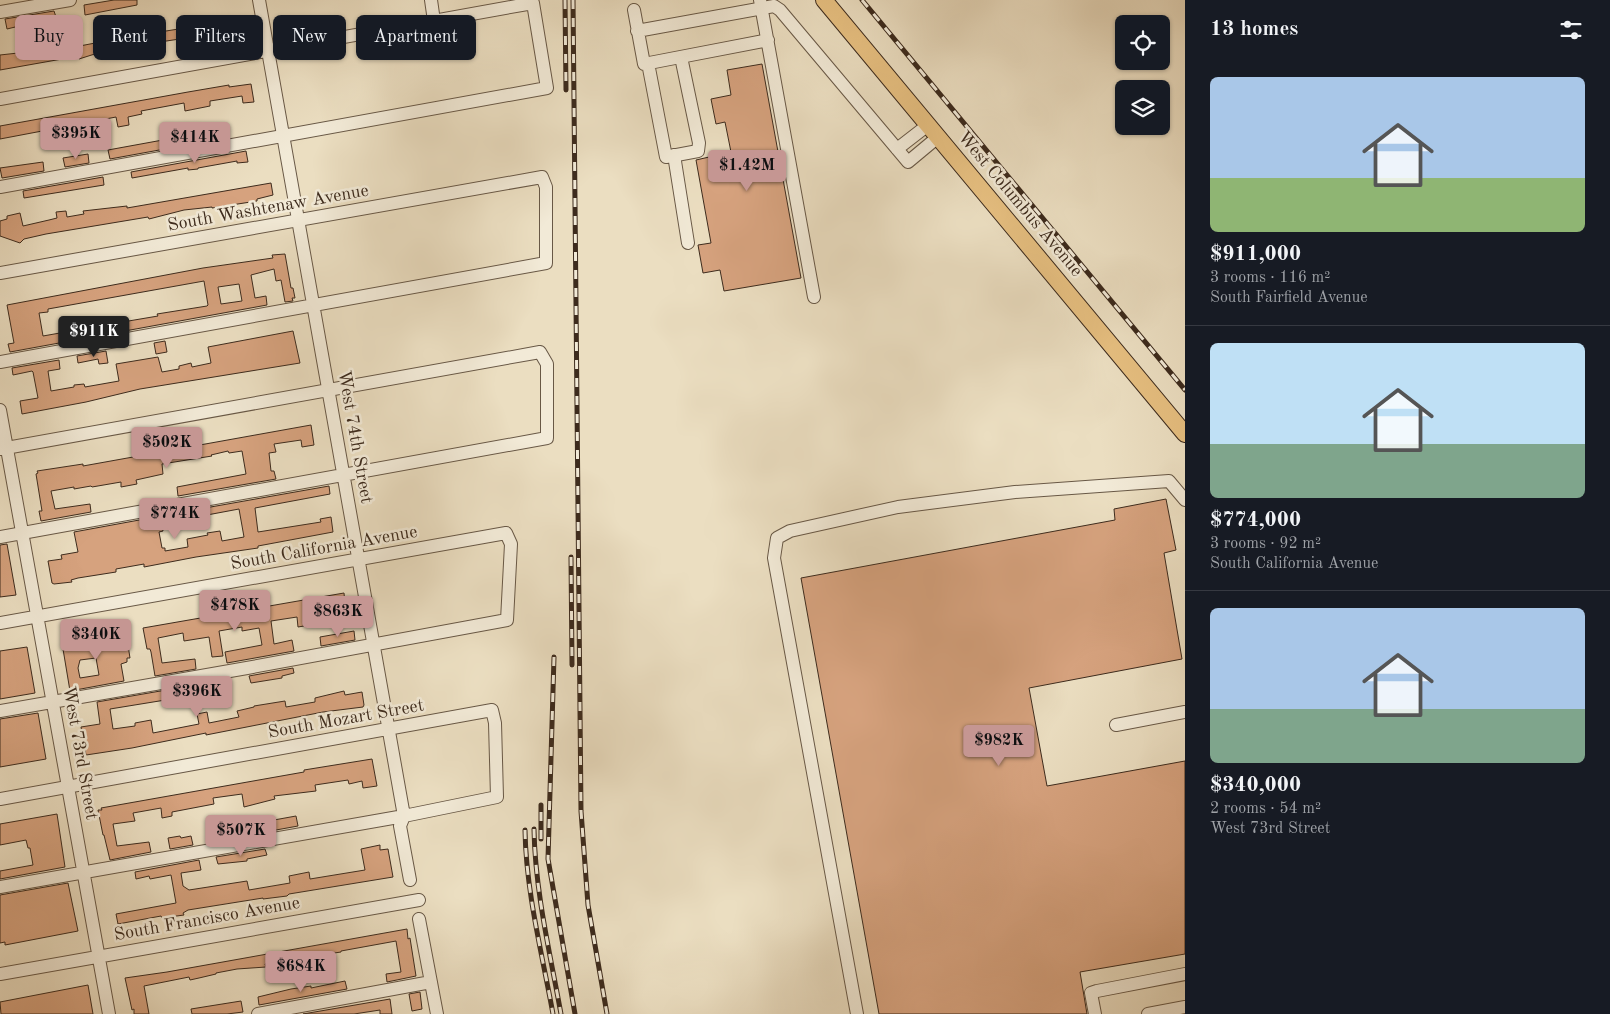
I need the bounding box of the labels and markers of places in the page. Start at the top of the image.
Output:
pin: $395K [41,118,111,160]
pin: $414K [160,121,230,164]
pin: $1.42M [706,150,788,192]
pin: $911K [59,316,129,358]
pin: $502K [132,426,202,469]
pin: $774K [140,498,210,540]
pin: $478K [200,590,270,632]
pin: $863K [303,596,373,638]
pin: $340K [61,618,131,661]
pin: $396K [162,676,232,718]
pin: $982K [964,724,1034,767]
pin: $507K [206,814,276,857]
pin: $684K [266,950,336,993]

